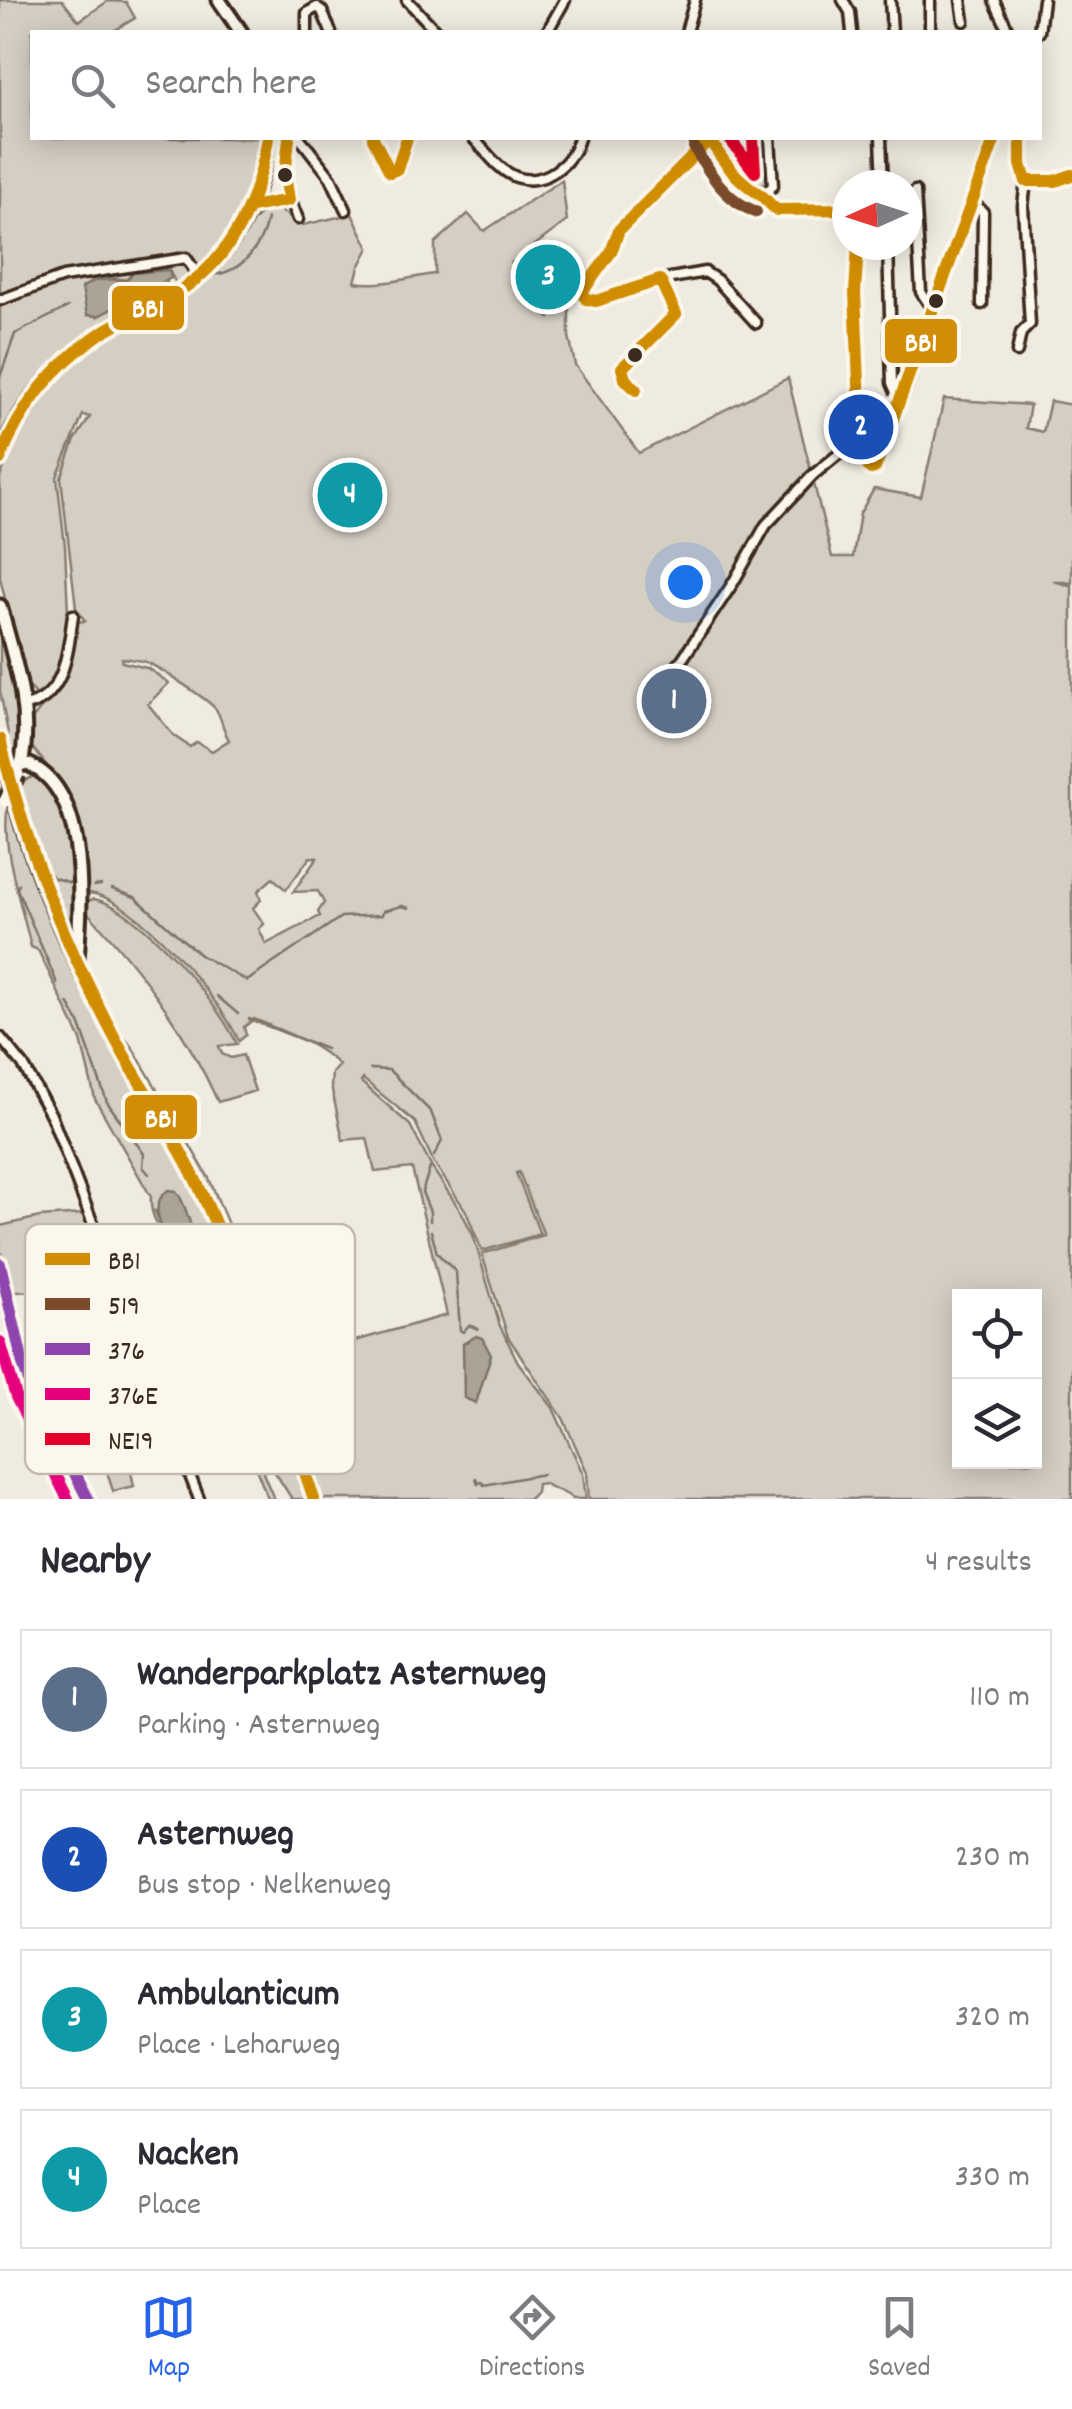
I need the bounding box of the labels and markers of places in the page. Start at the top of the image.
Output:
unlabelled marker [275,165,295,185]
pin: 3 [516,240,580,314]
unlabelled marker [926,291,946,311]
unlabelled marker [625,345,645,365]
pin: 2 [828,390,894,464]
pin: 4 [318,458,382,532]
pin: 1 [642,664,706,738]

